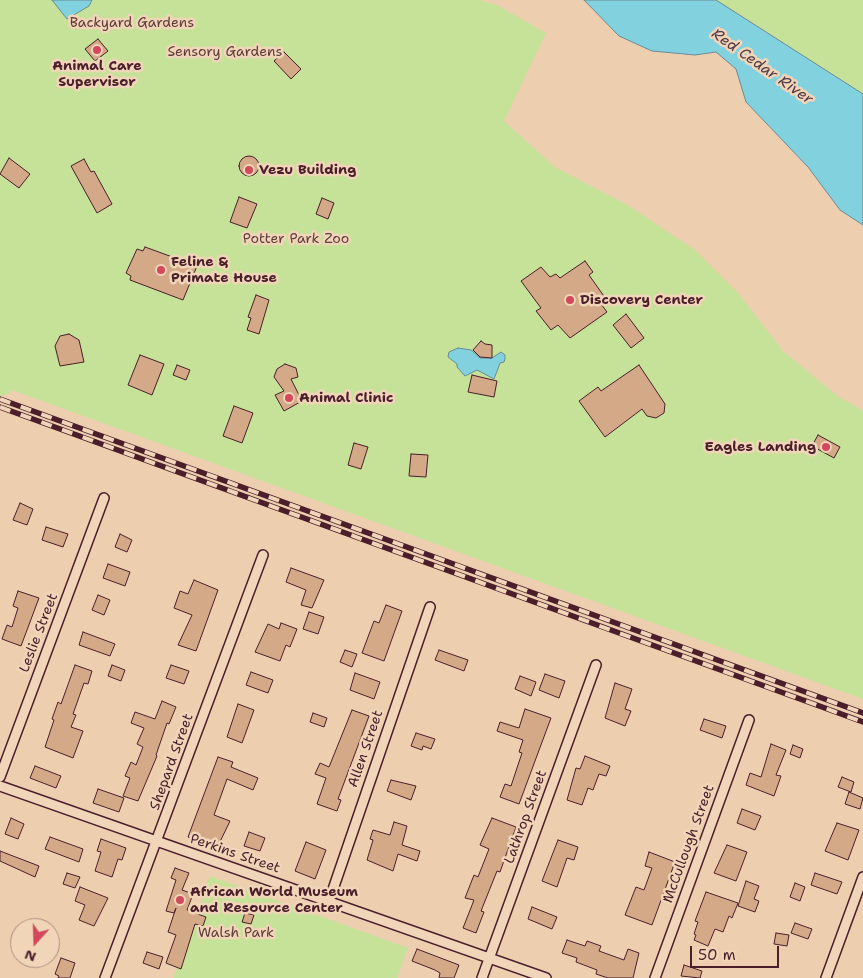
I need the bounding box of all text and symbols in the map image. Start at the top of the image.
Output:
park label: Backyard Gardens [70,15,194,31]
water label: Red Cedar River [708,25,816,109]
marker: Animal Care Supervisor [91,44,103,56]
park label: Sensory Gardens [167,44,283,60]
place label: Animal Care Supervisor [52,58,142,90]
place label: Vezu Building [259,162,356,178]
marker: Vezu Building [243,164,255,176]
park label: Potter Park Zoo [243,231,349,247]
place label: Feline & Primate House [171,254,277,286]
marker: Feline & Primate House [155,264,167,276]
place label: Discovery Center [580,292,703,308]
marker: Discovery Center [564,294,576,306]
place label: Animal Clinic [299,390,393,406]
marker: Animal Clinic [283,392,295,404]
place label: Eagles Landing [705,439,816,455]
marker: Eagles Landing [820,441,832,453]
street label: Leslie Street [16,591,62,675]
street label: Allen Street [345,708,387,790]
street label: Shepard Street [147,711,197,813]
street label: Lathrop Street [501,768,551,866]
street label: McCullough Street [660,783,718,905]
street label: Perkins Street [188,831,282,877]
place label: African World Museum and Resource Center [190,884,358,916]
marker: African World Museum and Resource Center [174,894,186,906]
north arrow [10,918,60,968]
park label: Walsh Park [198,925,274,941]
scale bar [693,936,782,968]
text: 50 m [698,945,736,965]
text: N [22,946,39,967]

